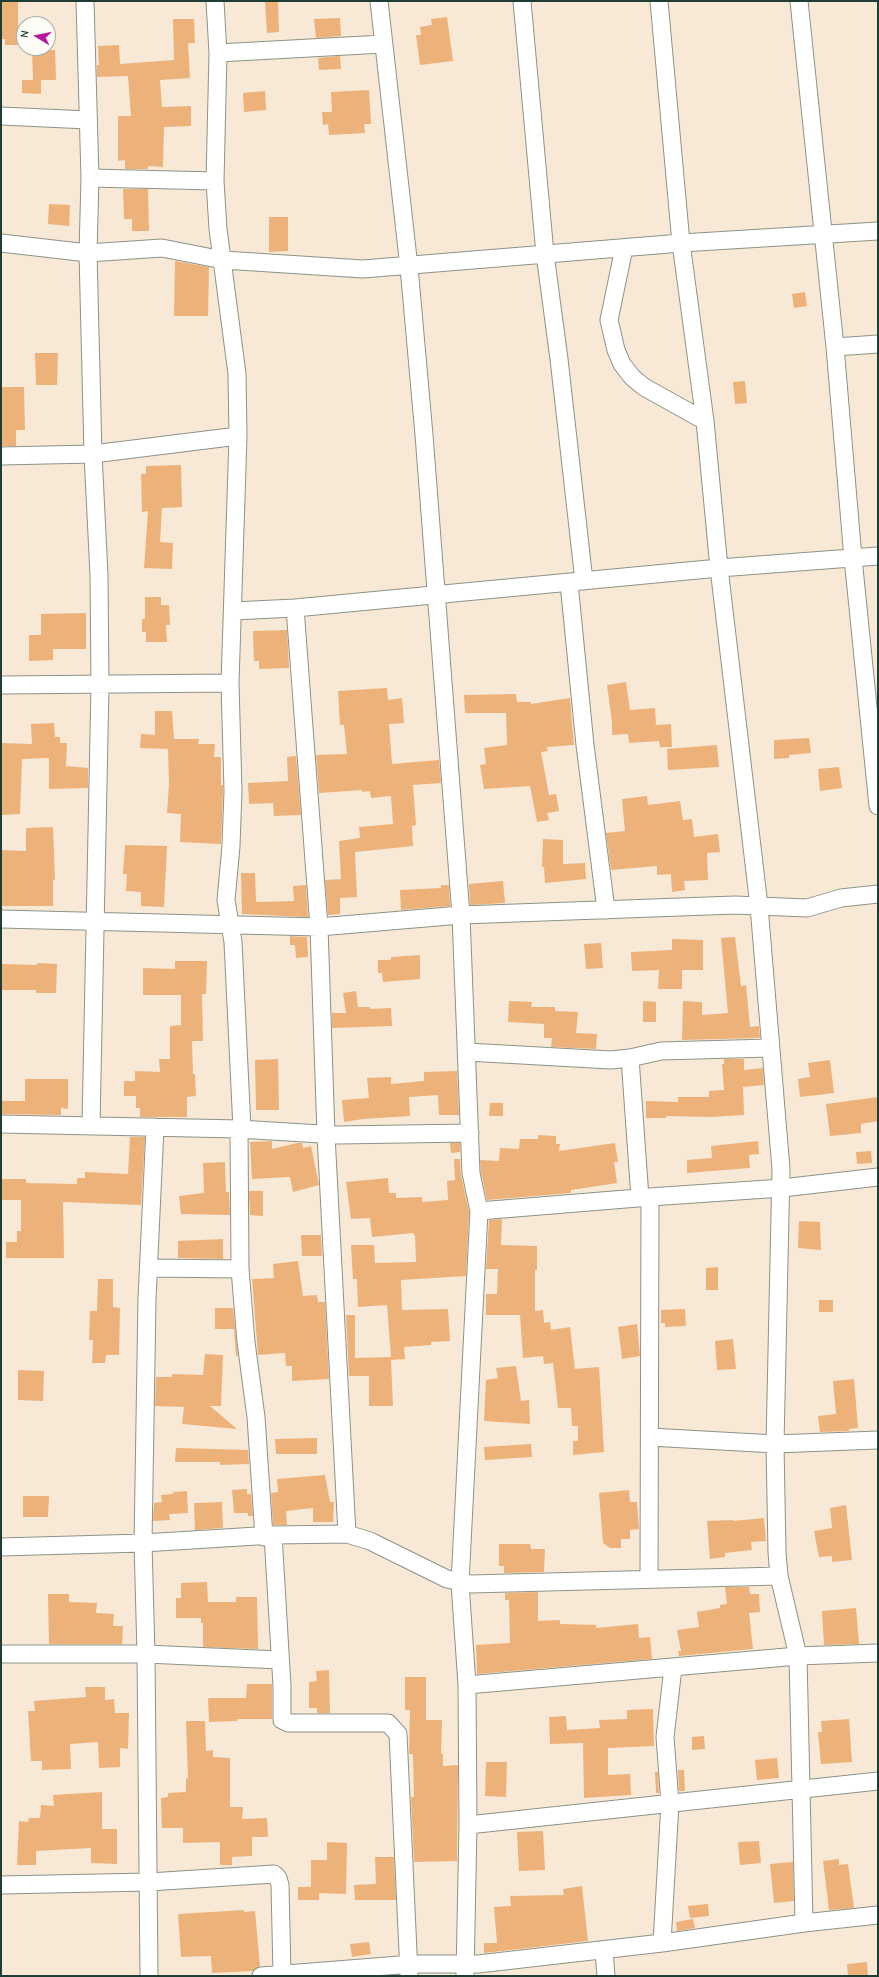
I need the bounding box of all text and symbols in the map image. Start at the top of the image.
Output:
north arrow [16,16,56,56]
text: N [18,29,32,39]

